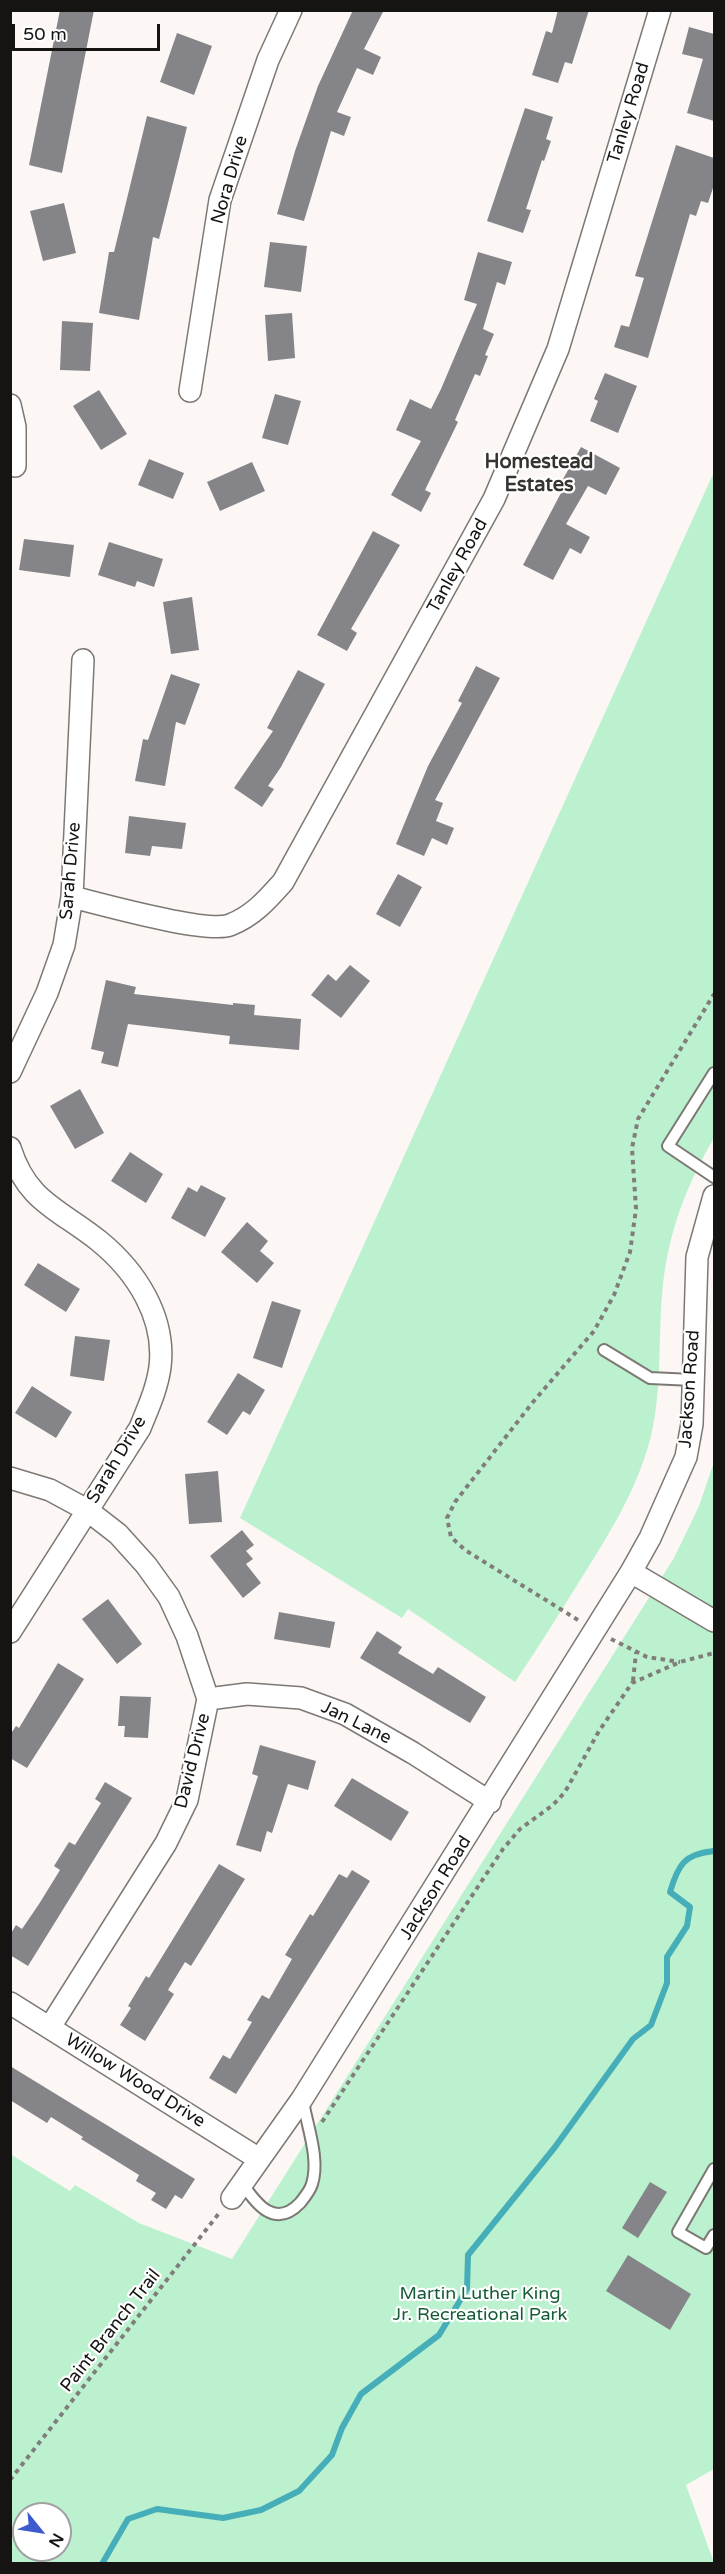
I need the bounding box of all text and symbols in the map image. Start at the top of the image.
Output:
scale bar [15,12,164,50]
text: 50 m [23,23,67,45]
street label: Tanley Road [603,60,655,166]
street label: Nora Drive [207,133,253,227]
district label: Homestead Estates [485,451,593,498]
street label: Tanley Road [423,515,493,617]
street label: Sarah Drive [56,821,86,921]
street label: Jackson Road [675,1329,705,1449]
street label: Sarah Drive [82,1412,152,1508]
street label: Jan Lane [317,1697,395,1749]
street label: David Drive [171,1711,215,1811]
street label: Jackson Road [396,1832,476,1944]
street label: Willow Wood Drive [61,2029,209,2133]
street label: Paint Branch Trail [56,2265,166,2397]
park label: Martin Luther King Jr. Recreational Park [393,2283,567,2326]
north arrow [12,2502,72,2562]
text: N [44,2529,68,2551]

